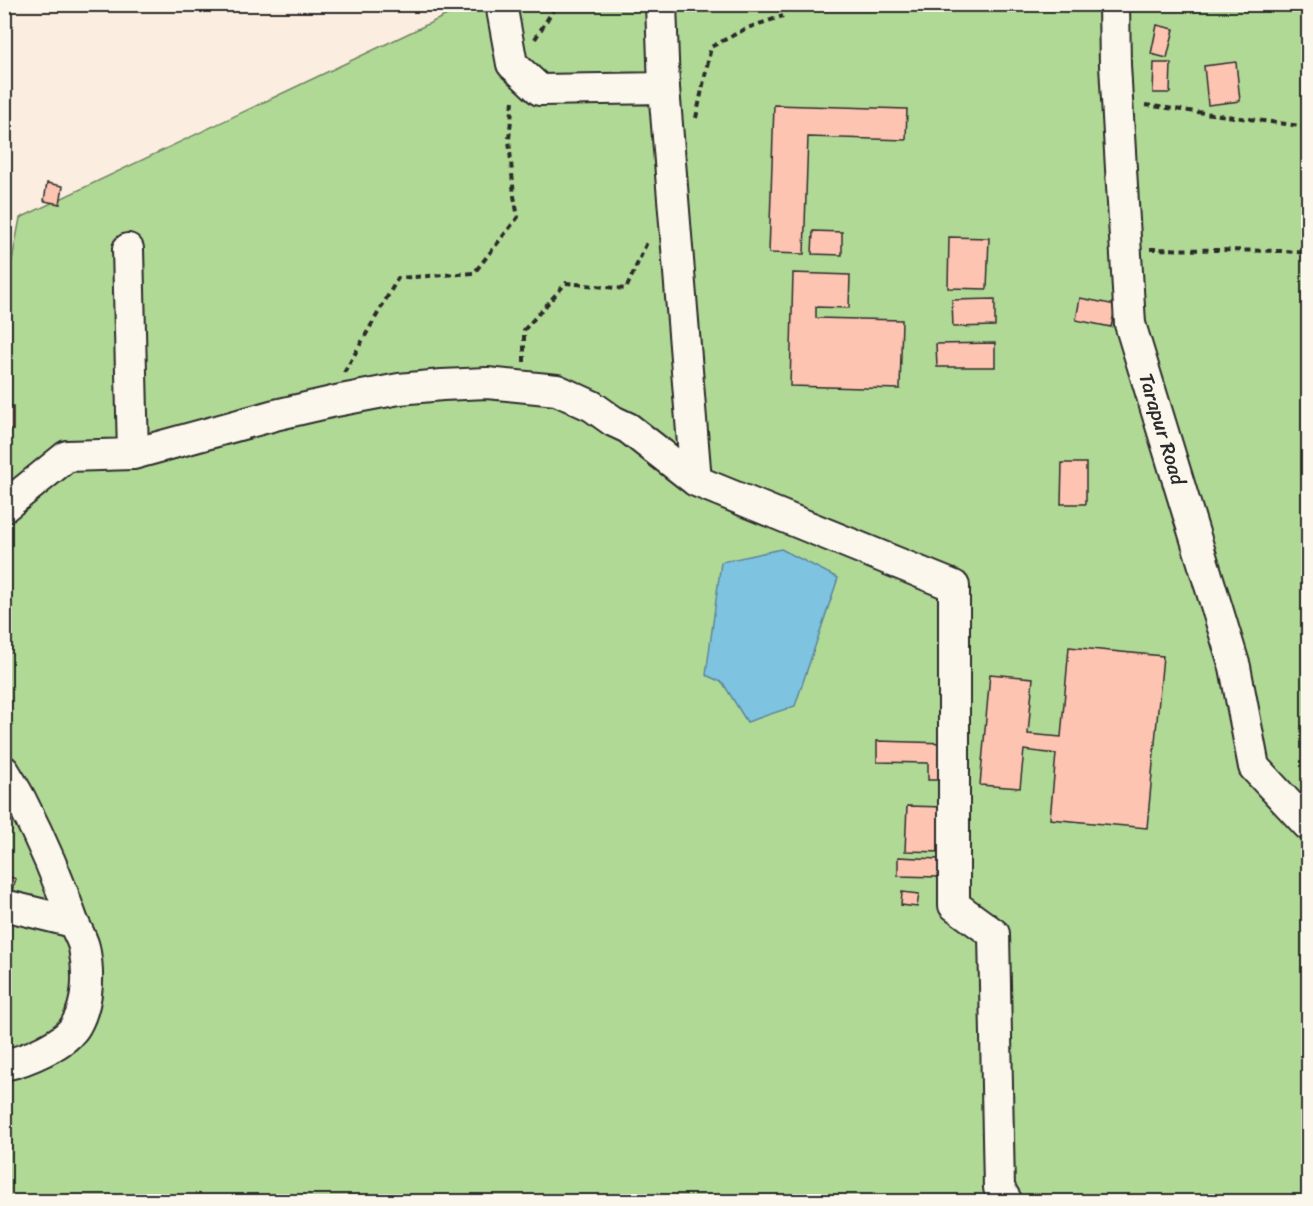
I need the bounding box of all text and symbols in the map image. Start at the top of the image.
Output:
street label: Tarapur Road [1128,369,1196,491]

